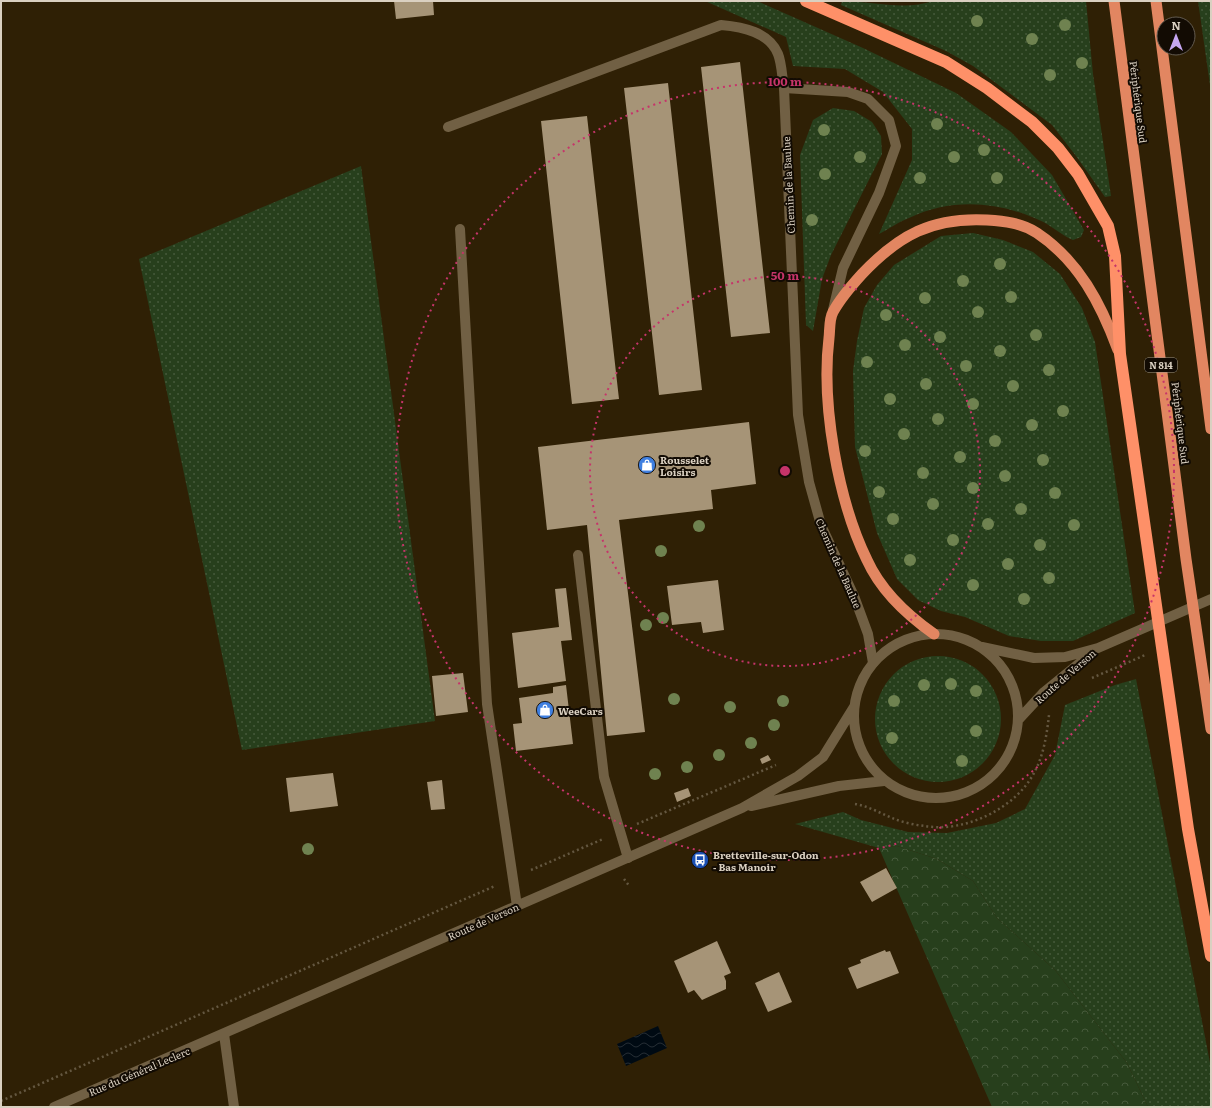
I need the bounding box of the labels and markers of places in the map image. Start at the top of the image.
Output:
place label: Rousselet Loisirs [660,452,710,479]
shop icon: Rousselet Loisirs [637,455,657,475]
centre of rings [778,464,792,478]
shop icon: WeeCars [535,700,555,720]
place label: WeeCars [558,703,603,718]
place label: Bretteville-sur-Odon - Bas Manoir [713,847,819,874]
bus stop icon: Bretteville-sur-Odon - Bas Manoir [690,850,710,870]

